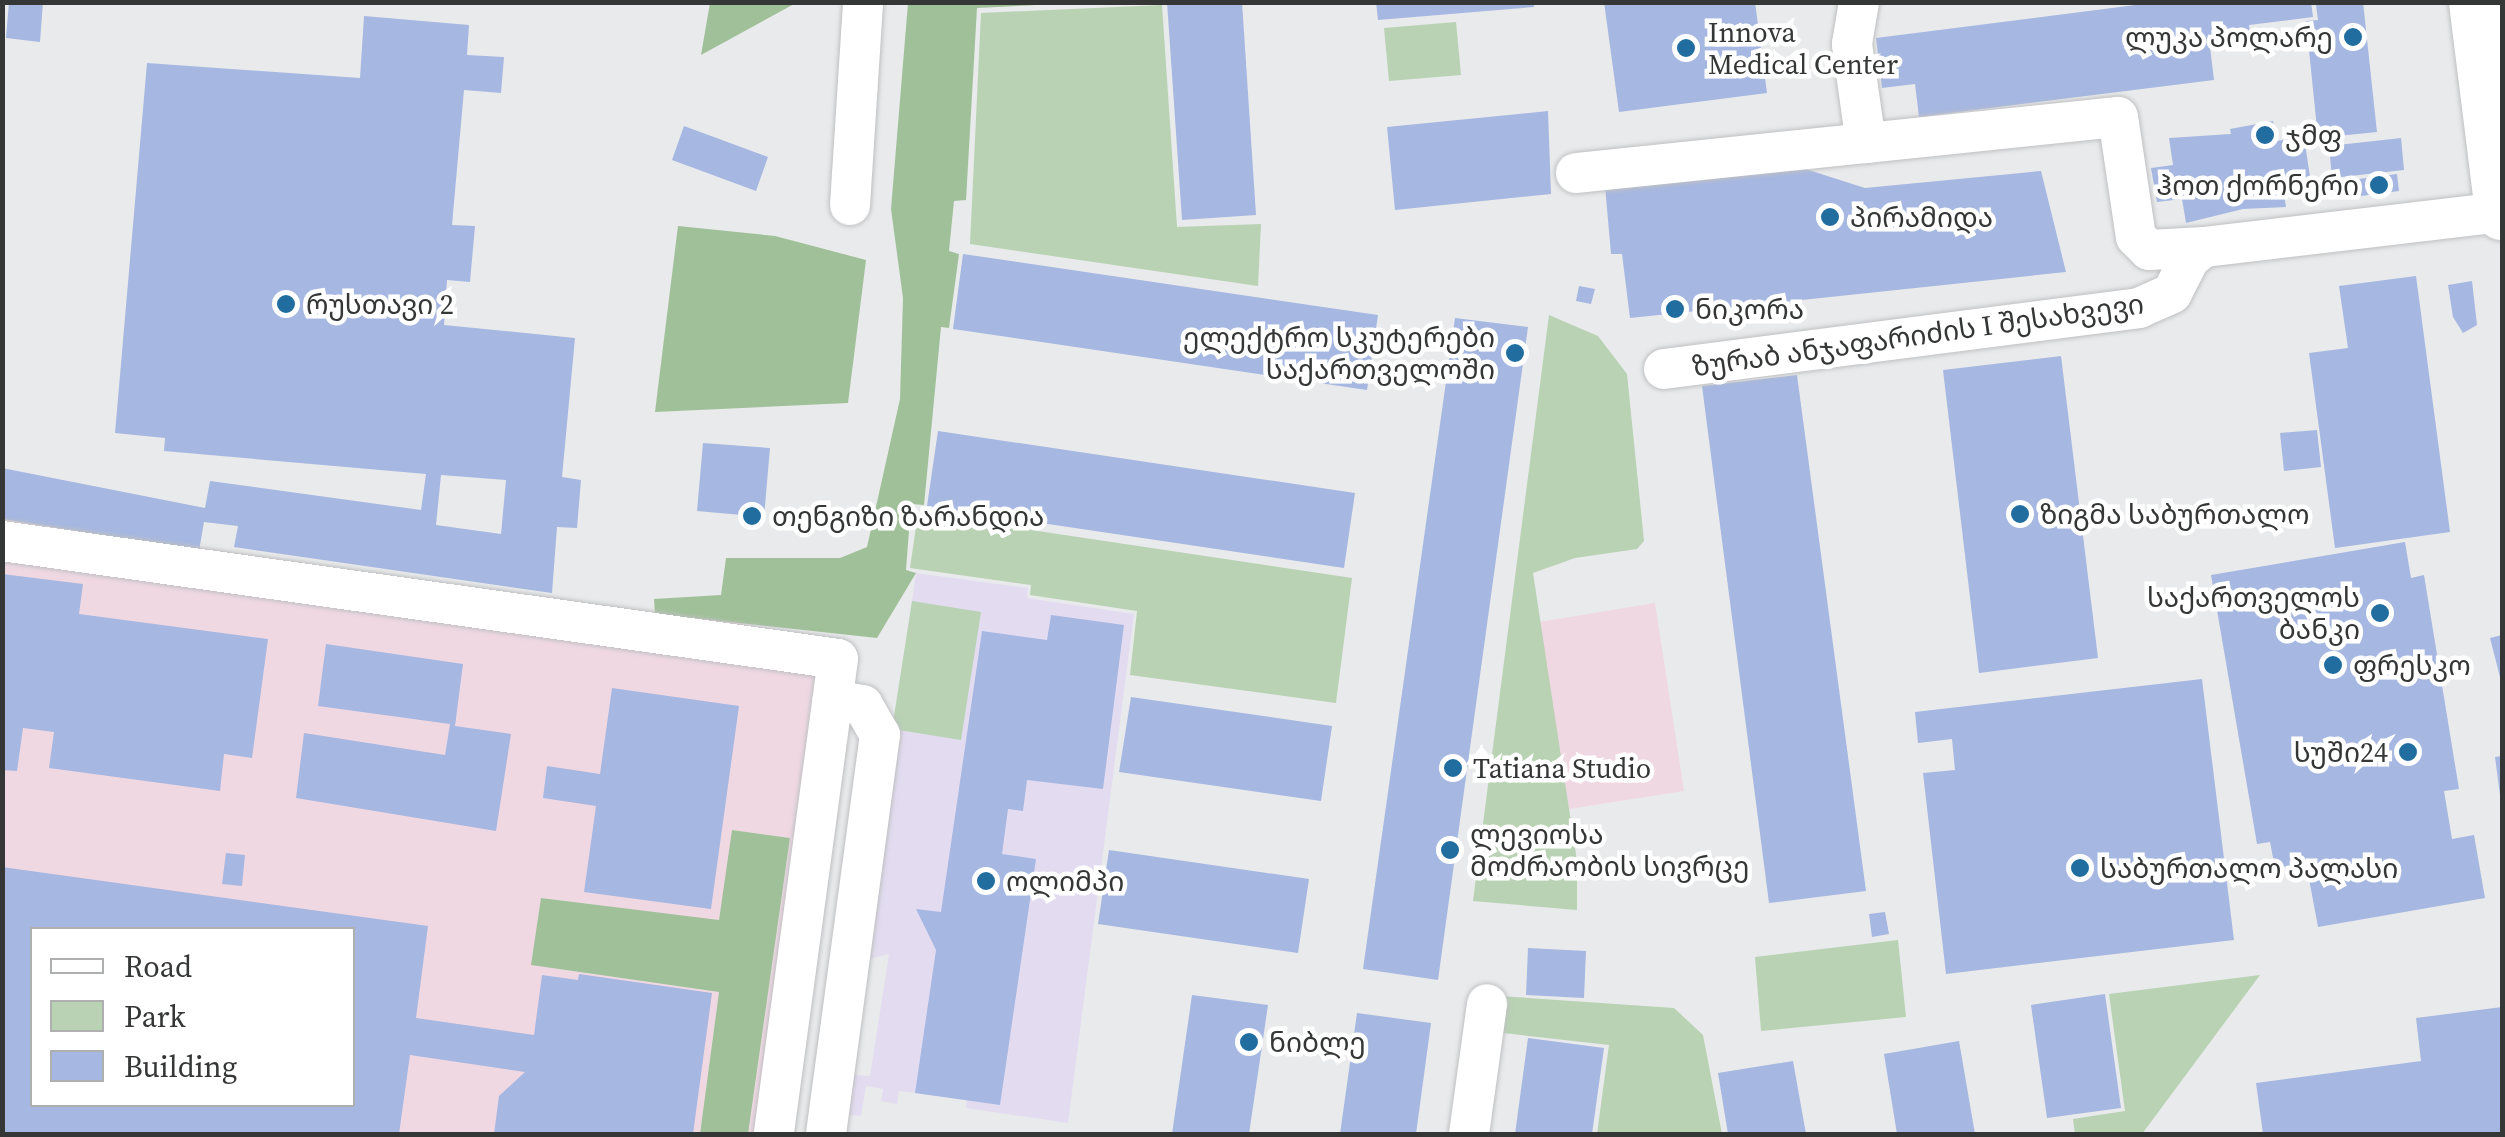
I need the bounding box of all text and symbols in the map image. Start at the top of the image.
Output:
place label: Innova Medical Center [1708,15,1898,81]
place label: ლუკა პოლარე [2125,20,2333,54]
marker: ლუკა პოლარე [2342,26,2364,48]
marker: Innova Medical Center [1673,35,1699,61]
place label: ჯმფ [2285,118,2342,152]
marker: ჯმფ [2254,124,2276,146]
place label: ჰოთ ქორნერი [2156,168,2359,202]
marker: ჰოთ ქორნერი [2368,174,2390,196]
place label: პირამიდა [1850,200,1993,234]
marker: პირამიდა [1819,206,1841,228]
place label: რუსთავი 2 [306,287,454,321]
street label: ზურაბ ანჯაფარიძის I შესახვევი [1690,287,2146,383]
place label: ნიკორა [1695,292,1804,326]
marker: რუსთავი 2 [275,293,297,315]
marker: ნიკორა [1664,298,1686,320]
place label: ელექტრო სკუტერები საქართველოში [1183,320,1495,386]
marker: ელექტრო სკუტერები საქართველოში [1504,342,1526,364]
place label: ზიგმა საბურთალო [2040,497,2309,531]
place label: თენგიზი ზარანდია [772,499,1044,533]
marker: ზიგმა საბურთალო [2009,503,2031,525]
marker: თენგიზი ზარანდია [741,505,763,527]
place label: საქართველოს ბანკი [2147,580,2360,646]
marker: საქართველოს ბანკი [2369,602,2391,624]
place label: ფრესკო [2353,648,2471,682]
marker: ფრესკო [2322,654,2344,676]
place label: სუში24 [2294,735,2388,769]
marker: სუში24 [2397,741,2419,763]
place label: Tatiana Studio [1473,751,1651,785]
marker: Tatiana Studio [1442,757,1464,779]
place label: ლევიოსა მოძრაობის სივრცე [1470,817,1749,883]
marker: ლევიოსა მოძრაობის სივრცე [1439,839,1461,861]
place label: საბურთალო პალასი [2100,851,2398,885]
marker: საბურთალო პალასი [2069,857,2091,879]
place label: ოლიმპი [1006,864,1124,898]
marker: ოლიმპი [975,870,997,892]
legend [30,927,355,1107]
text: Road [124,946,192,987]
text: Park [124,996,186,1037]
place label: ნიბლე [1269,1025,1366,1059]
marker: ნიბლე [1238,1031,1260,1053]
text: Building [124,1046,237,1087]

